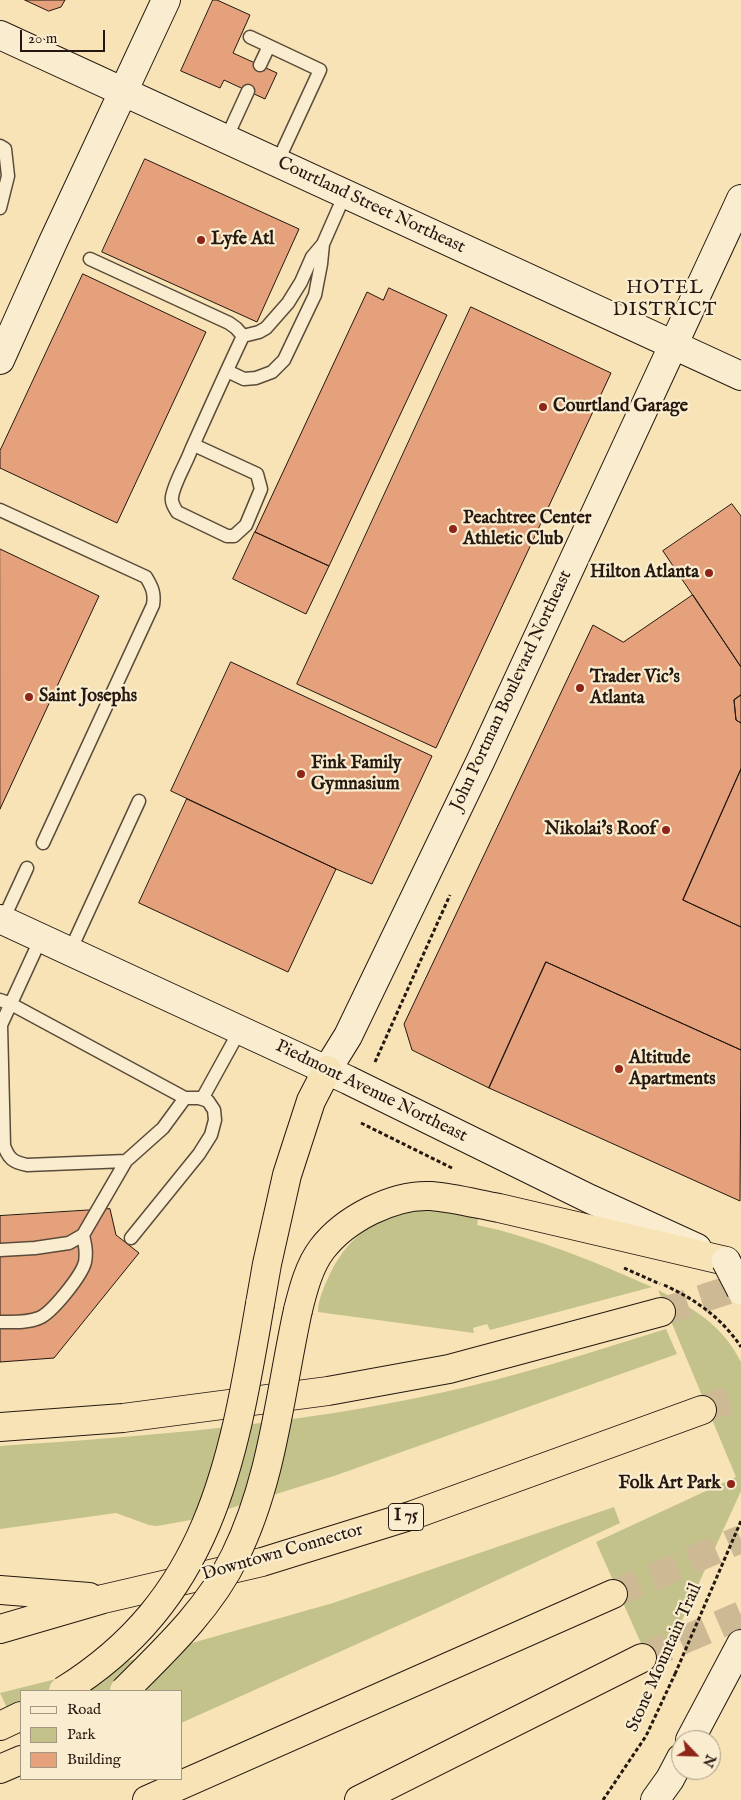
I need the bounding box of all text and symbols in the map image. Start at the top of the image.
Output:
scale bar [22,20,108,52]
text: 20 m [28,29,57,48]
street label: Courtland Street Northeast [274,153,468,259]
place label: Lyfe Atl [211,229,274,251]
marker: Lyfe Atl [195,234,207,246]
district label: HOTEL DISTRICT [612,278,718,322]
place label: Courtland Garage [553,396,688,418]
marker: Courtland Garage [537,401,549,413]
place label: Peachtree Center Athletic Club [463,508,591,550]
marker: Peachtree Center Athletic Club [447,523,459,535]
place label: Hilton Atlanta [590,562,699,584]
street label: John Portman Boulevard Northeast [447,567,577,815]
marker: Hilton Atlanta [703,567,715,579]
place label: Trader Vic's Atlanta [590,667,680,710]
marker: Trader Vic's Atlanta [574,682,586,694]
place label: Saint Josephs [39,686,137,708]
marker: Saint Josephs [23,691,35,703]
place label: Fink Family Gymnasium [311,753,402,796]
marker: Fink Family Gymnasium [295,768,307,780]
place label: Nikolai's Roof [545,819,656,841]
marker: Nikolai's Roof [660,824,672,836]
street label: Piedmont Avenue Northeast [272,1036,470,1148]
place label: Altitude Apartments [629,1048,716,1090]
marker: Altitude Apartments [613,1063,625,1075]
place label: Folk Art Park [618,1473,721,1495]
marker: Folk Art Park [725,1478,737,1490]
road number: I 75 [388,1504,424,1530]
street label: Downtown Connector [200,1520,366,1586]
street label: Stone Mountain Trail [623,1580,707,1736]
legend [20,1690,182,1780]
text: Road [67,1700,101,1719]
text: Park [67,1725,96,1744]
north arrow [671,1730,721,1780]
text: Building [67,1750,121,1769]
text: N [698,1751,719,1770]

